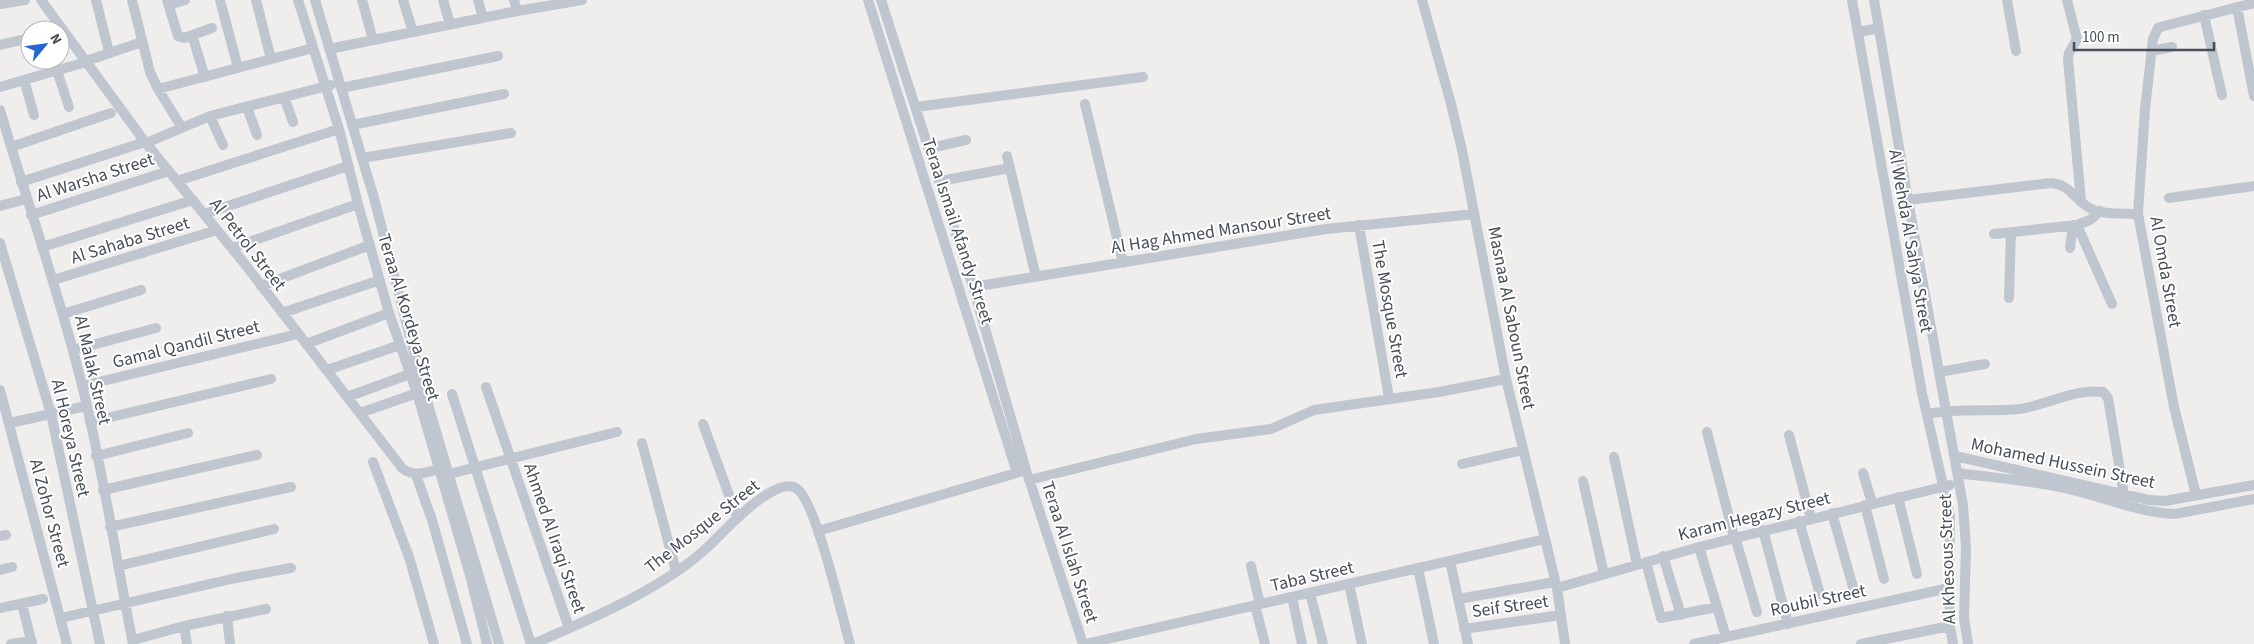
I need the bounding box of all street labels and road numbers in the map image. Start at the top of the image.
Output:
street label: Teraa Ismail Afandy Street [916,135,999,327]
street label: Al Warsha Street [33,147,157,208]
street label: Al Wehda Al Sahya Street [1882,147,1939,335]
street label: Al Petrol Street [203,193,292,296]
street label: Al Hag Ahmed Mansour Street [1109,201,1333,260]
street label: Al Sahaba Street [68,211,193,270]
street label: Al Omda Street [2143,214,2188,330]
street label: Masnaa Al Saboun Street [1481,224,1542,412]
street label: Teraa Al Kordeya Street [371,230,446,404]
street label: The Mosque Street [1365,238,1414,380]
street label: Al Malak Street [68,313,117,427]
street label: Gamal Qandil Street [110,314,262,375]
street label: Al Horeya Street [45,377,96,500]
street label: Mohamed Hussein Street [1969,432,2157,495]
street label: Al Zohor Street [23,456,76,570]
street label: Ahmed Al Iraqi Street [517,460,592,617]
street label: The Mosque Street [640,474,765,579]
street label: Teraa Al Islah Street [1035,478,1104,626]
street label: Karam Hegazy Street [1675,485,1833,547]
street label: Al Khesous Street [1933,493,1962,625]
street label: Taba Street [1268,555,1356,598]
street label: Roubil Street [1768,578,1868,623]
street label: Seif Street [1470,589,1550,624]

